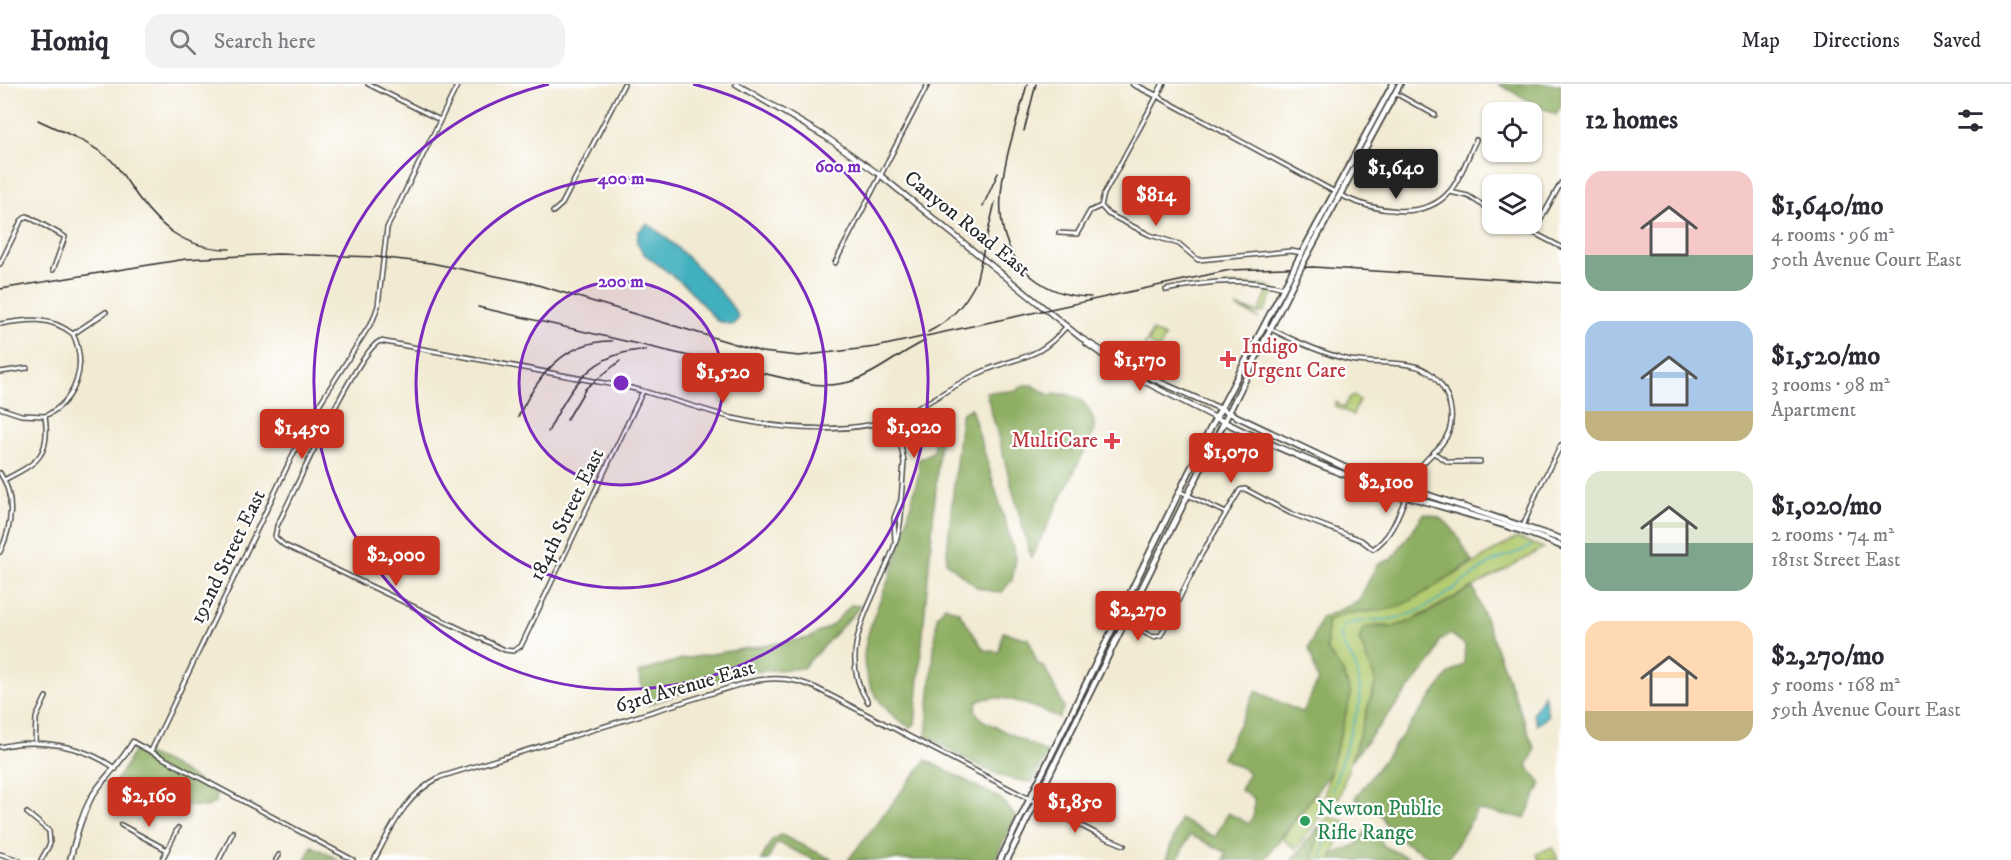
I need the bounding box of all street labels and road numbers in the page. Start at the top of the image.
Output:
street label: Canyon Road East [899,165,1036,283]
street label: 184th Street East [524,444,610,586]
street label: 192nd Street East [184,485,272,628]
street label: 63rd Avenue East [612,655,758,719]

